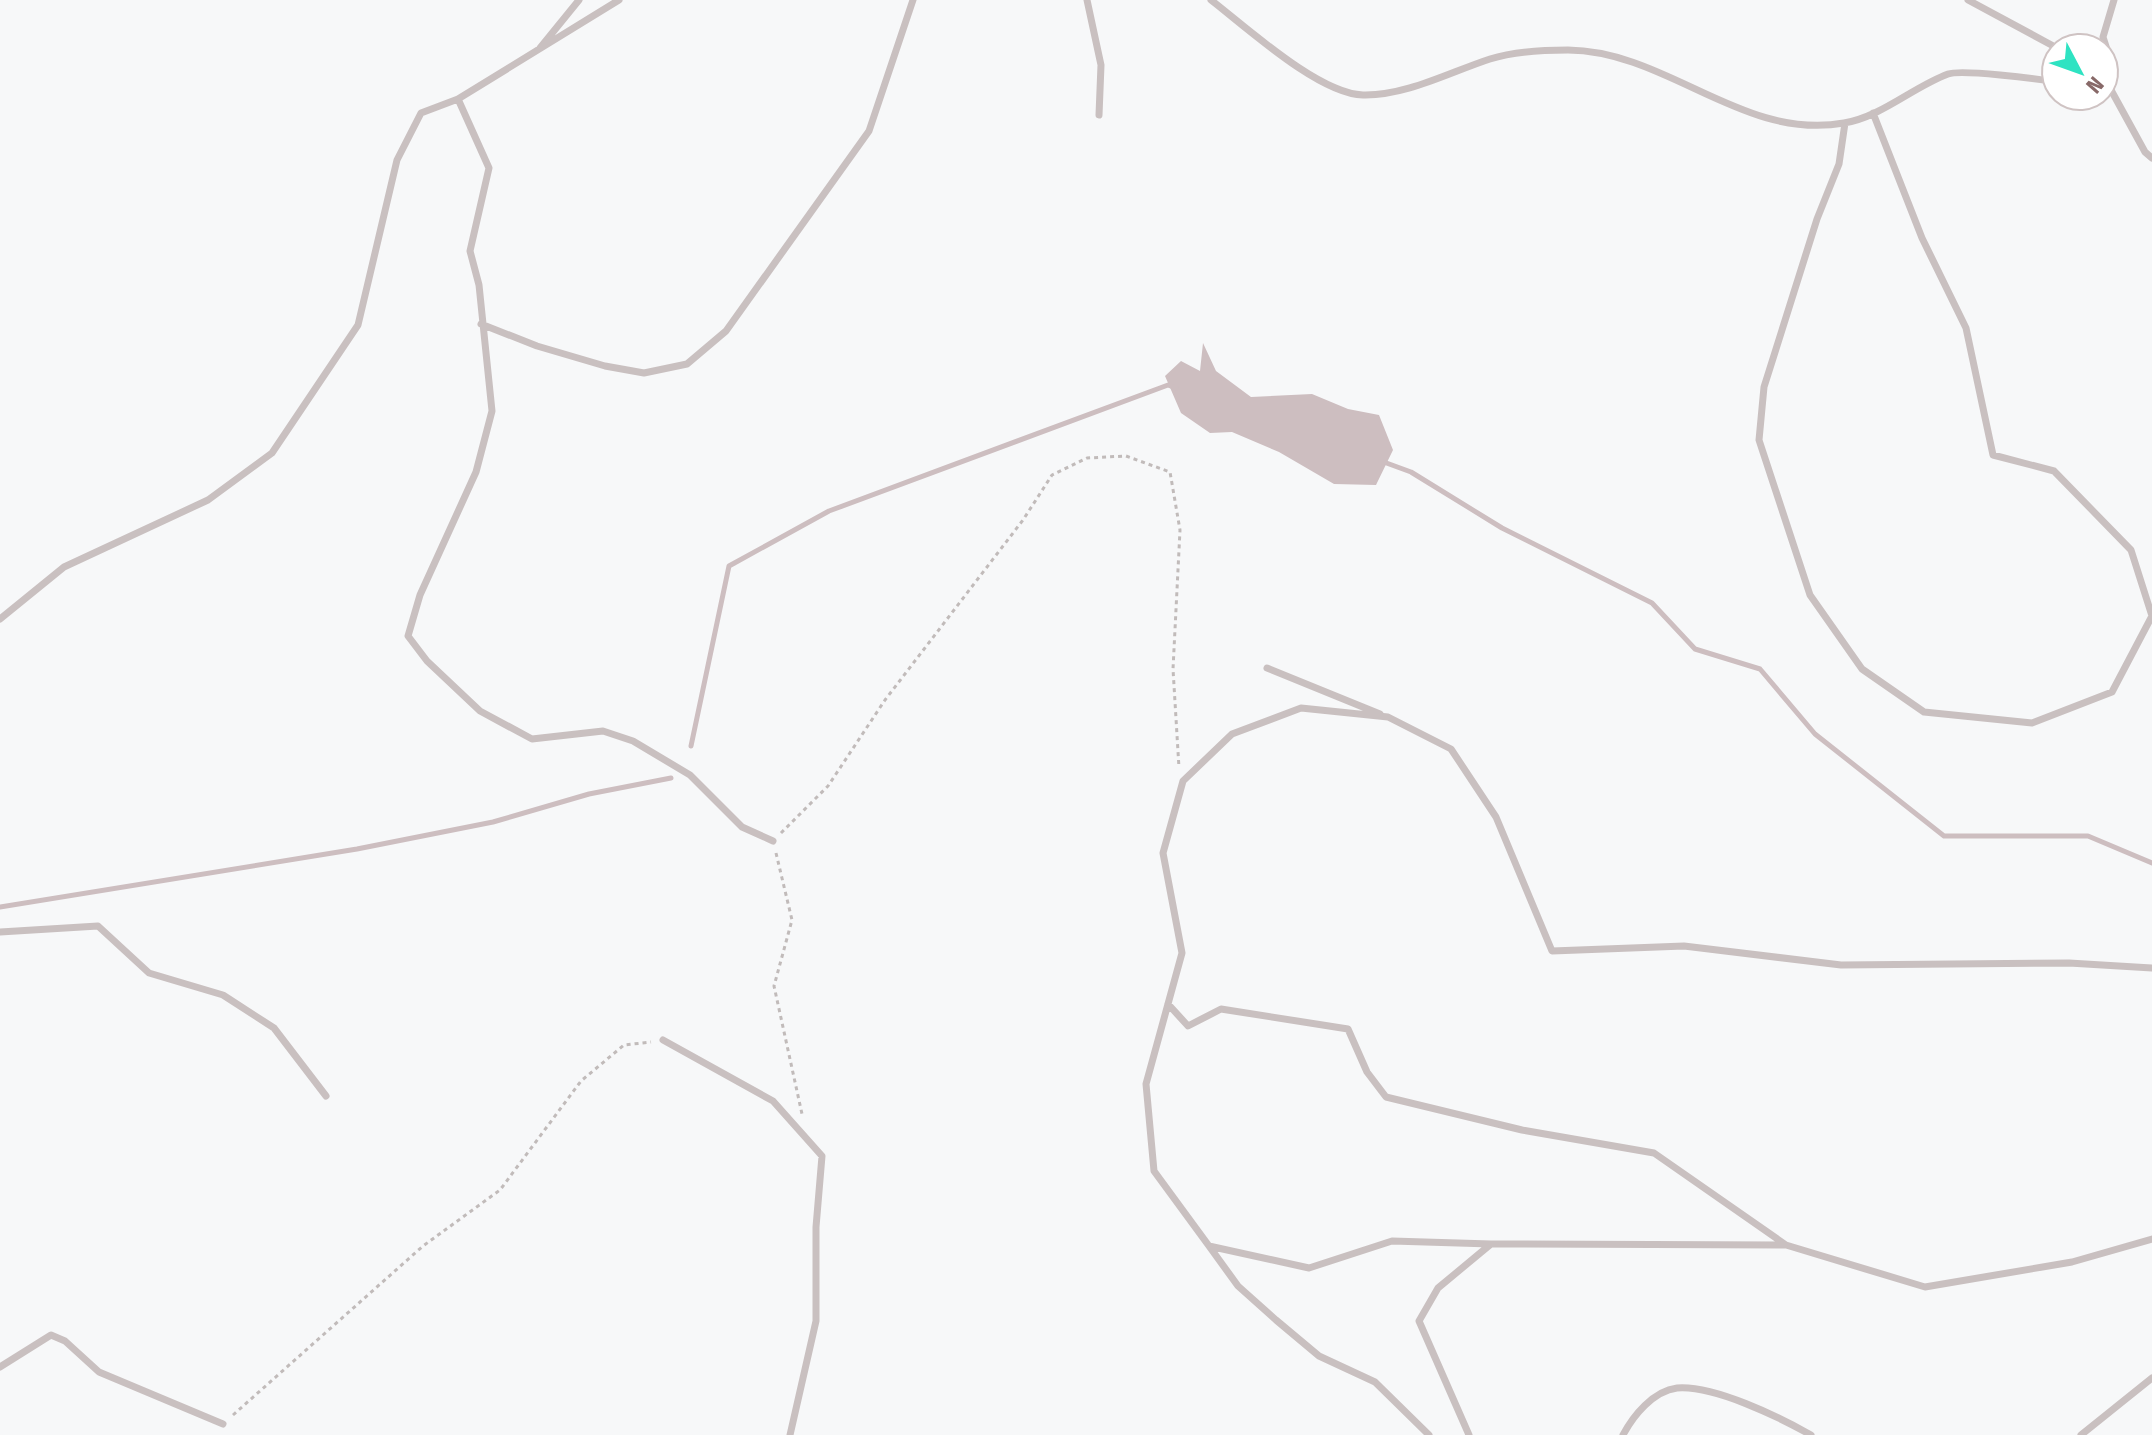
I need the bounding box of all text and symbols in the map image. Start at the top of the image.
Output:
north arrow [2040,32,2120,112]
text: N [2080,71,2109,99]

